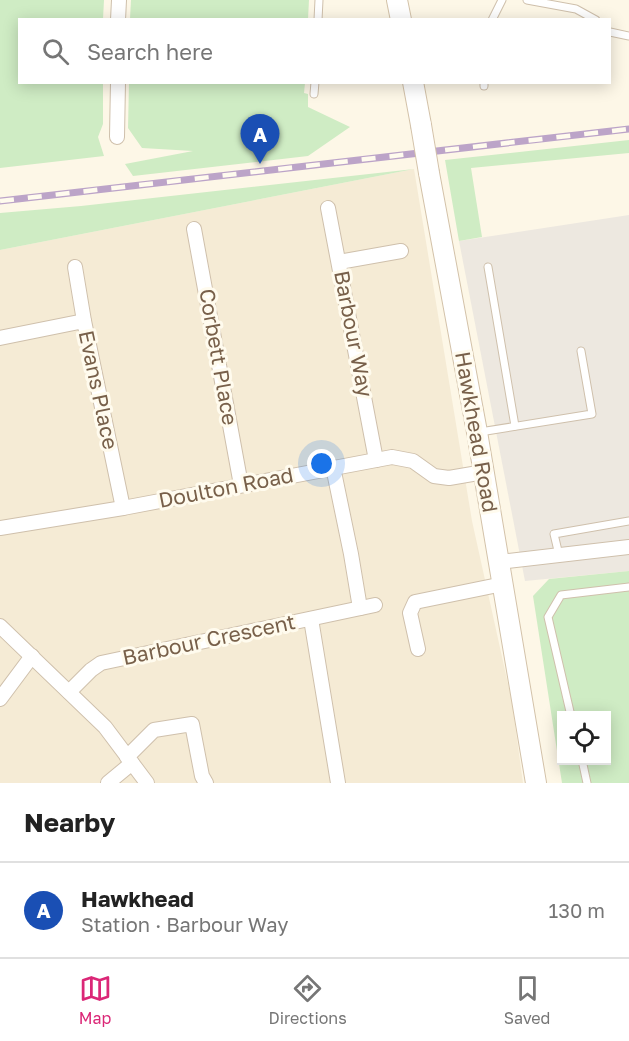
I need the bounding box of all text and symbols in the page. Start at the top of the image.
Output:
search box [18,18,611,84]
icon: search [39,35,72,68]
text: Search here [87,38,213,65]
pin: A [240,114,280,164]
street label: Barbour Way [329,268,379,399]
street label: Corbett Place [194,287,244,427]
street label: Evans Place [74,328,124,452]
street label: Hawkhead Road [450,349,504,514]
your location [307,449,336,478]
street label: Doulton Road [156,461,295,513]
street label: Barbour Crescent [120,608,298,670]
map controls [557,711,611,765]
button: locate [557,711,611,765]
text: Nearby [24,807,115,838]
text: Hawkhead [81,885,194,912]
text: A [36,898,51,922]
text: 130 m [549,898,605,922]
text: Station · Barbour Way [81,912,288,936]
tab: Map [79,972,112,1028]
tab: Directions [269,972,347,1028]
tab: Saved [504,972,550,1028]

